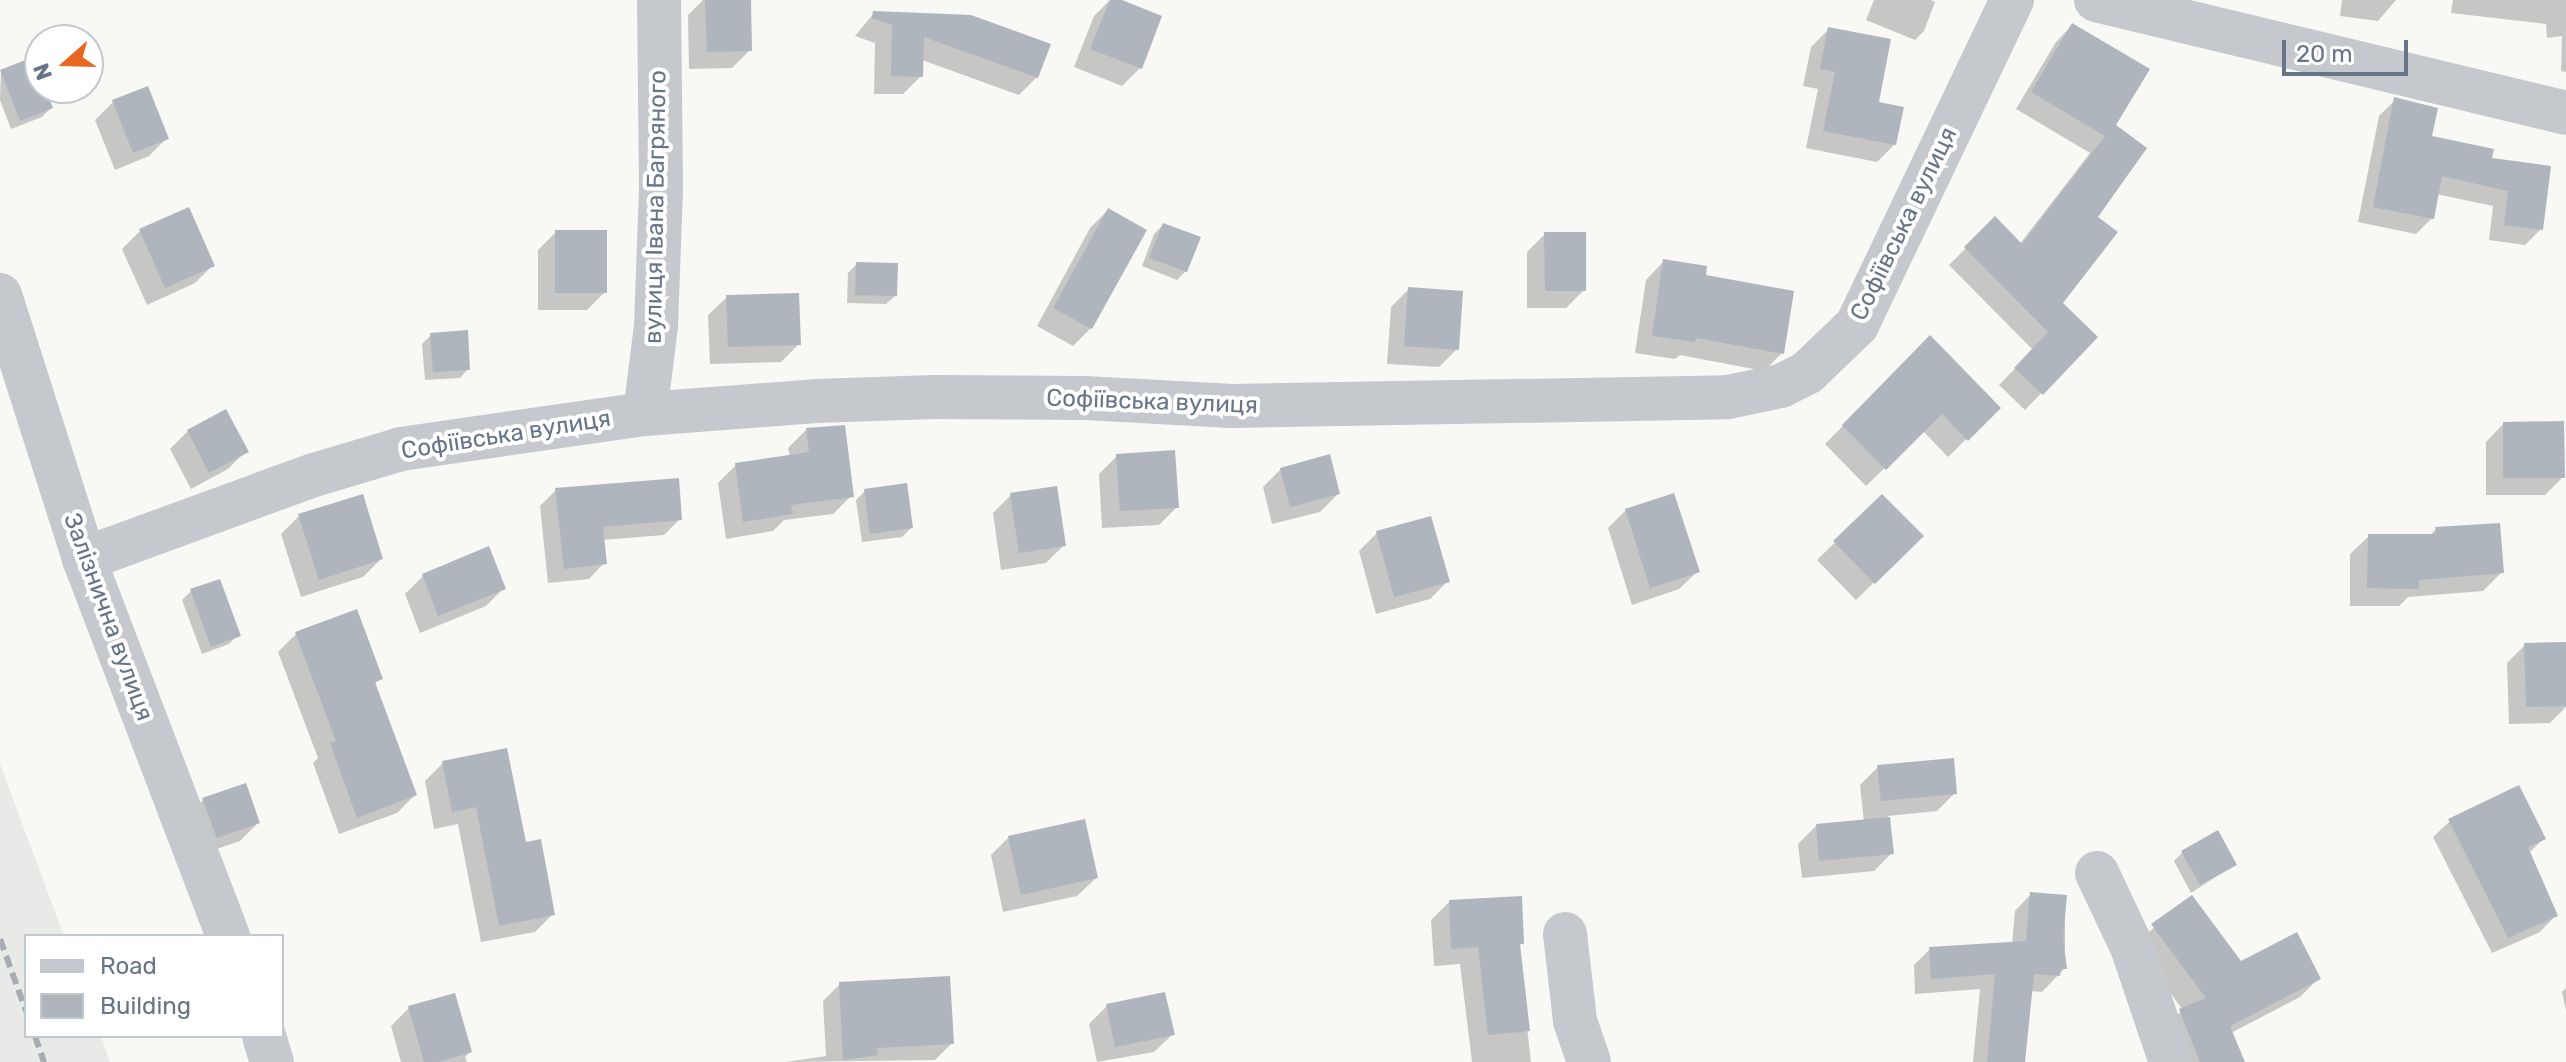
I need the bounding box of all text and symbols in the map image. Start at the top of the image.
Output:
north arrow [24,24,104,104]
scale bar [2286,24,2412,74]
text: 20 m [2296,40,2353,68]
text: N [27,60,58,84]
street label: вулиця Івана Багряного [639,70,673,344]
street label: Софіївська вулиця [1845,123,1963,325]
street label: Софіївська вулиця [1046,384,1258,420]
street label: Софіївська вулиця [399,404,613,466]
street label: Залізнична вулиця [57,509,159,725]
legend [24,934,284,1038]
text: Road [100,952,157,980]
text: Building [100,992,191,1020]

